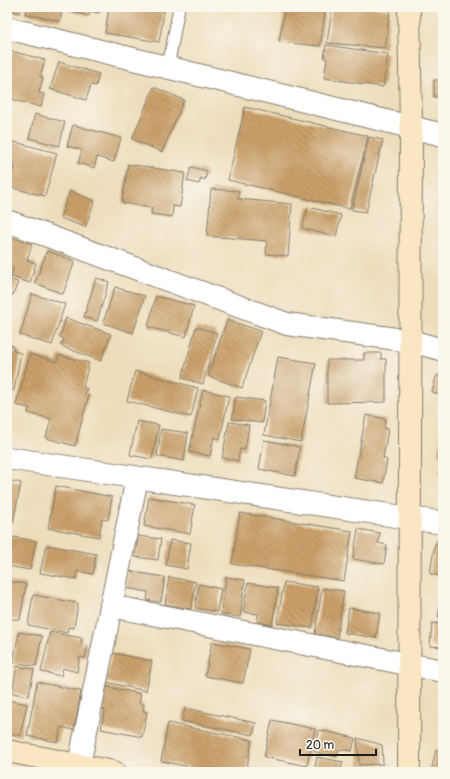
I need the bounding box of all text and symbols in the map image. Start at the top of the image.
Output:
scale bar [300,731,376,757]
text: 20 m [306,738,335,753]

